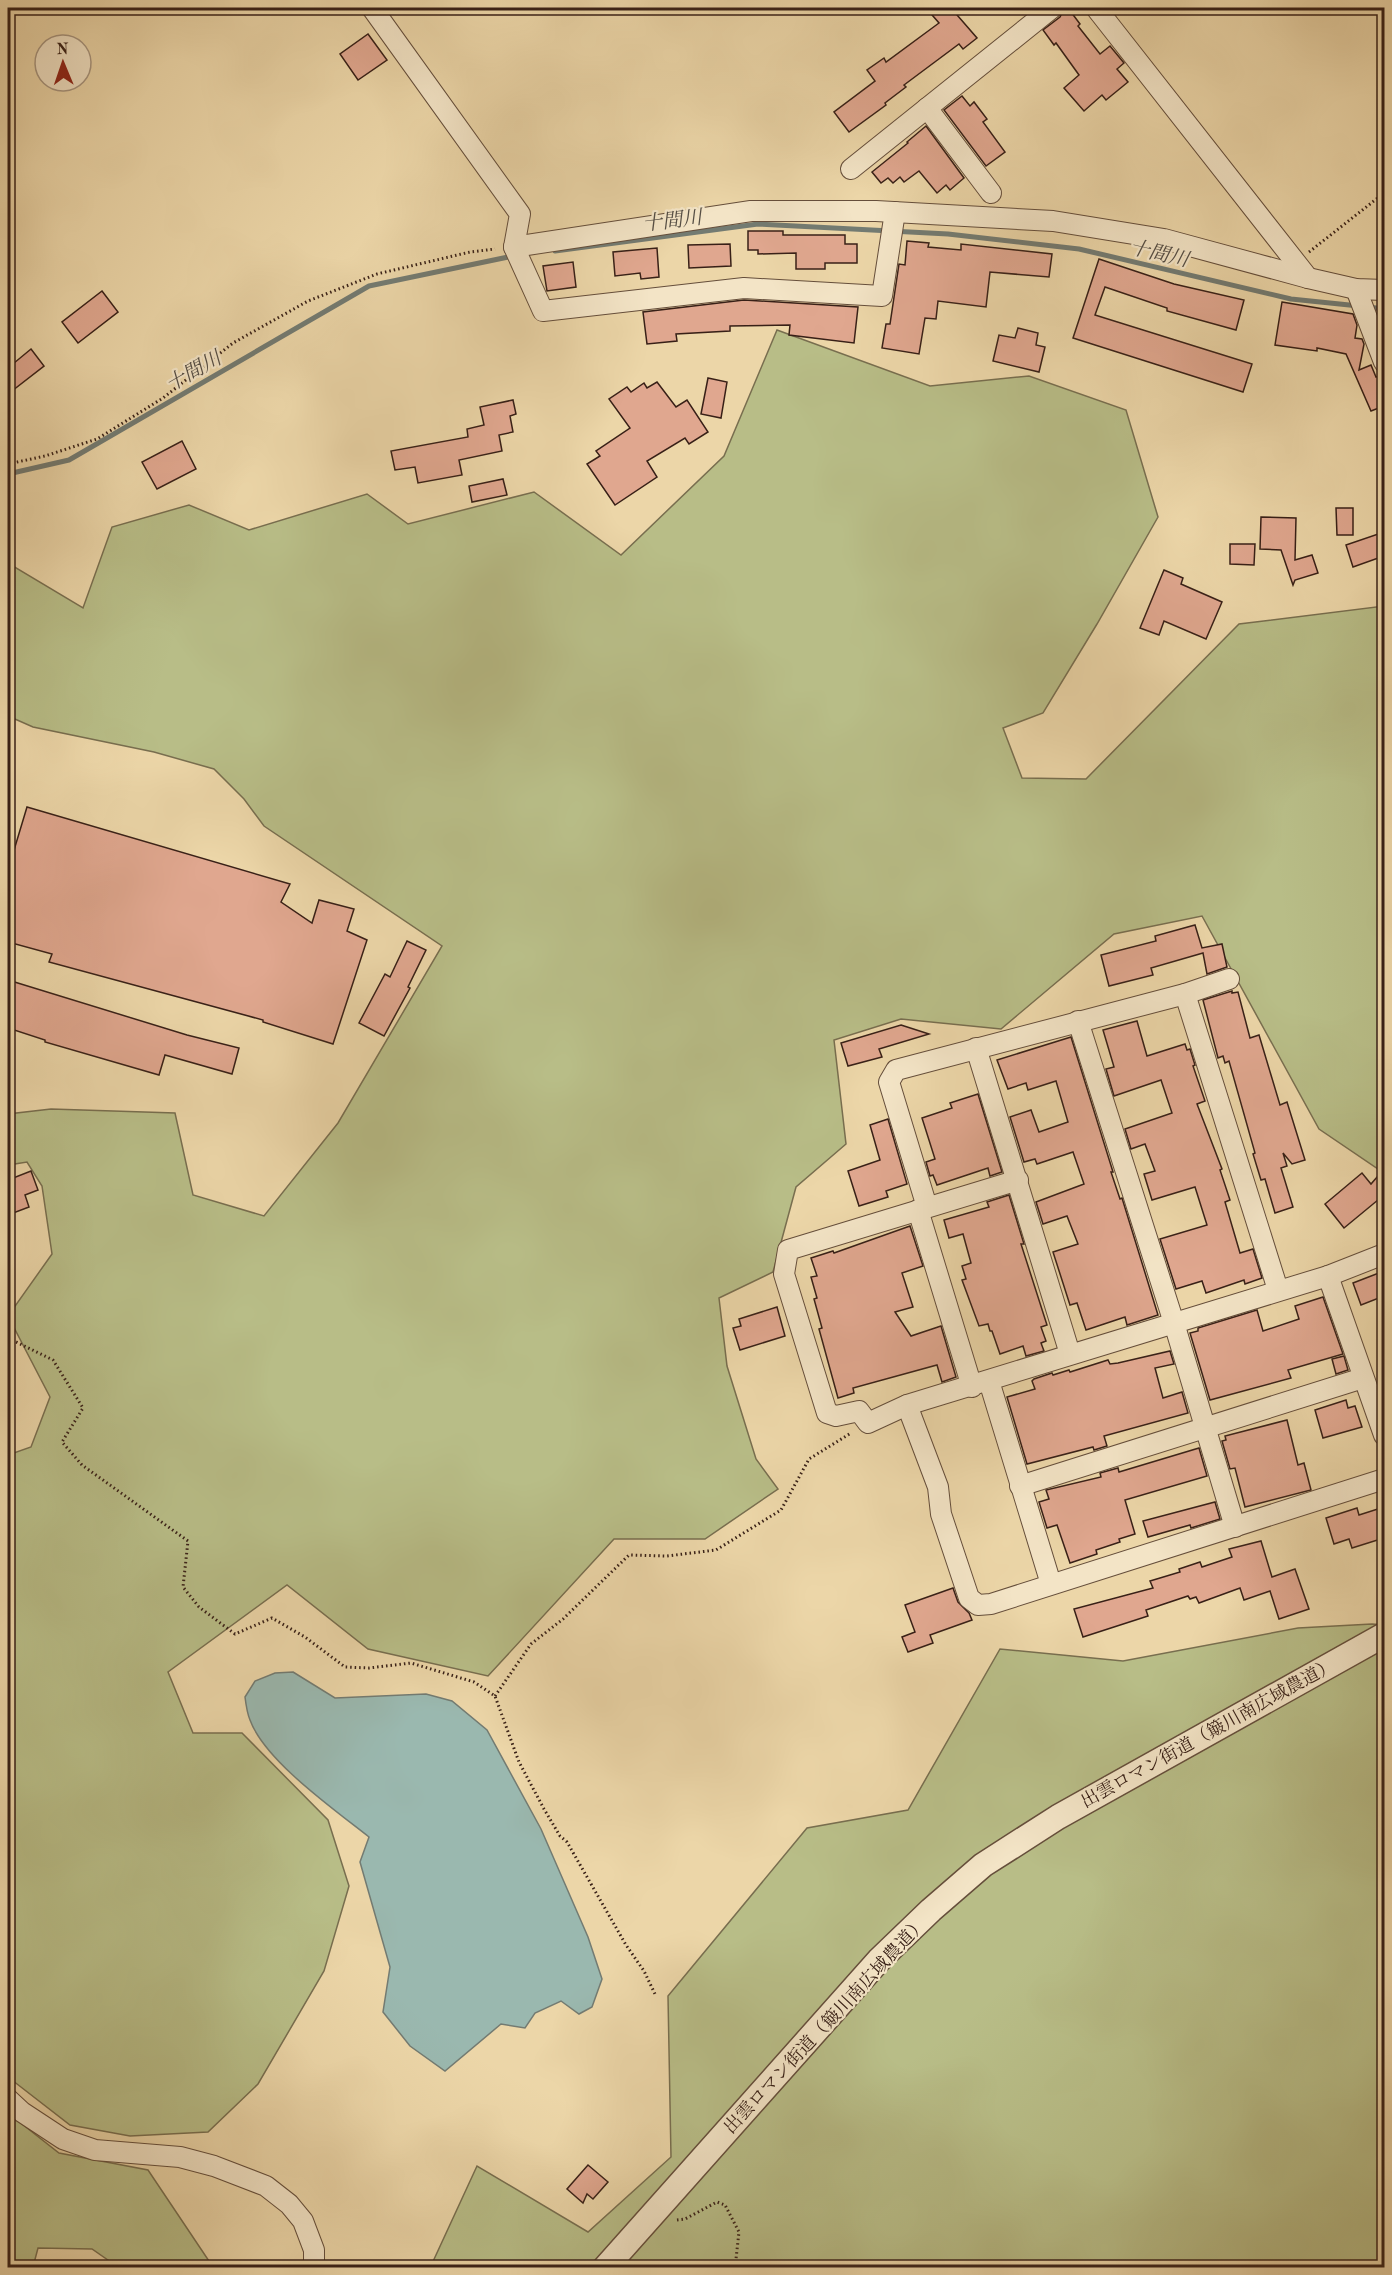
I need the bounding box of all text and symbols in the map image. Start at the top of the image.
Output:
north arrow [33,33,93,93]
text: N [56,42,70,58]
water label: 十間川 [641,206,705,236]
water label: 十間川 [1127,237,1192,272]
water label: 十間川 [162,346,227,396]
street label: 出雲ロマン街道（簸川南広域農道） [1077,1654,1339,1812]
street label: 出雲ロマン街道（簸川南広域農道） [719,1913,931,2137]

